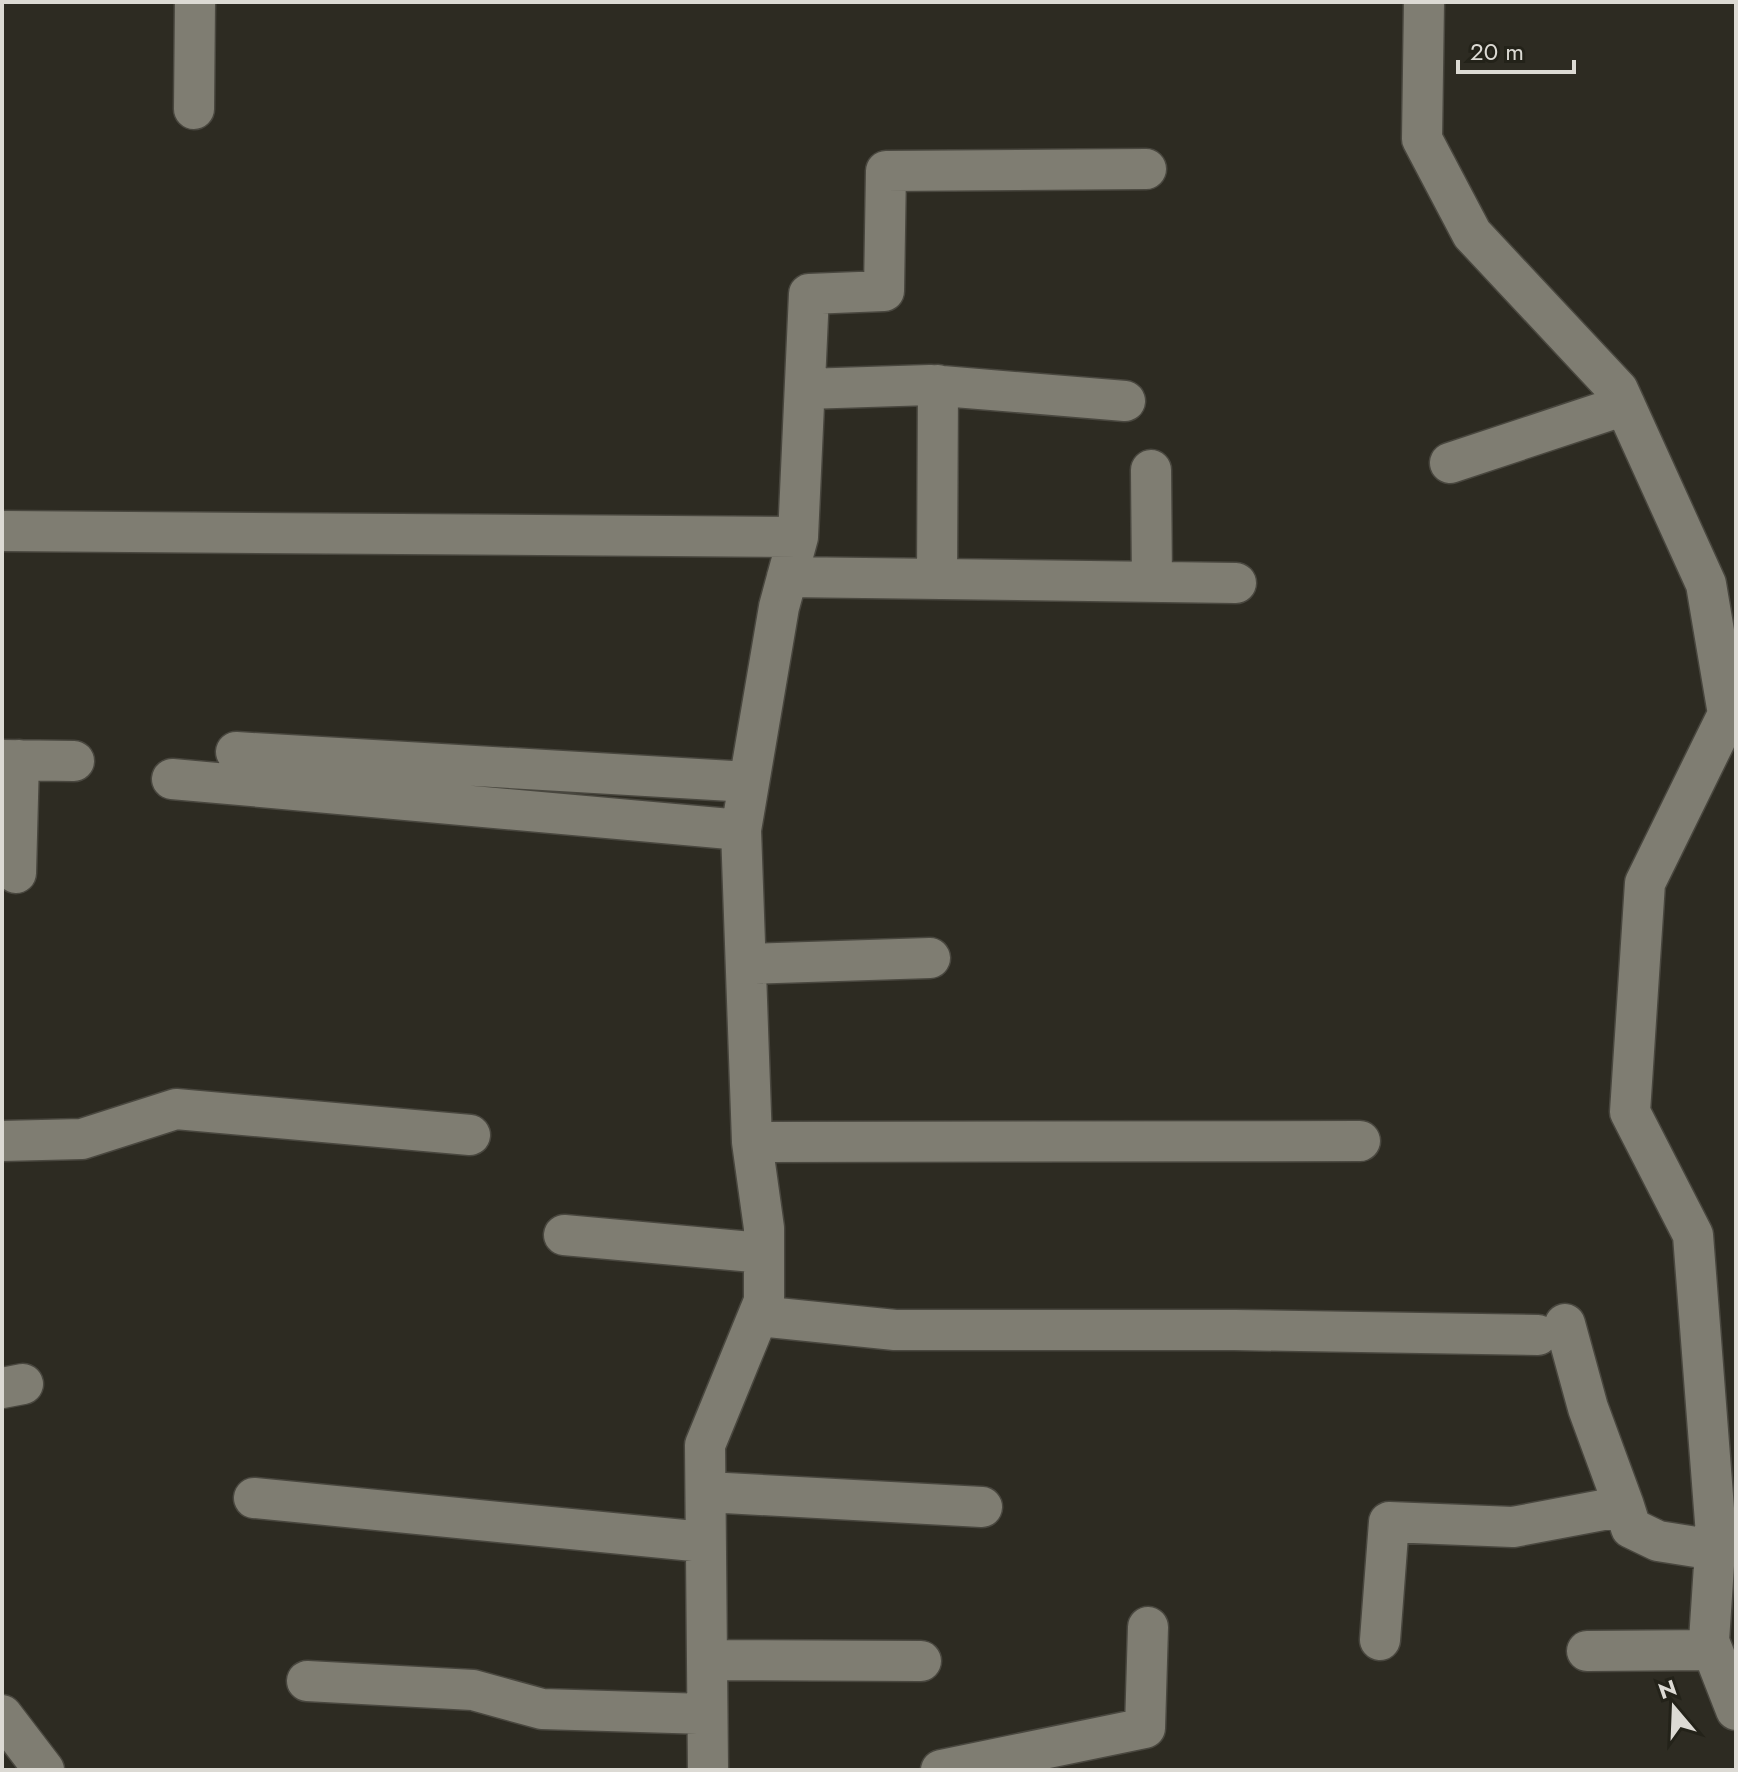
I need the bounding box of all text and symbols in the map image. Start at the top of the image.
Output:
scale bar [1458,24,1574,74]
text: 20 m [1470,34,1524,69]
north arrow [1634,1668,1714,1748]
text: N [1654,1671,1681,1707]

